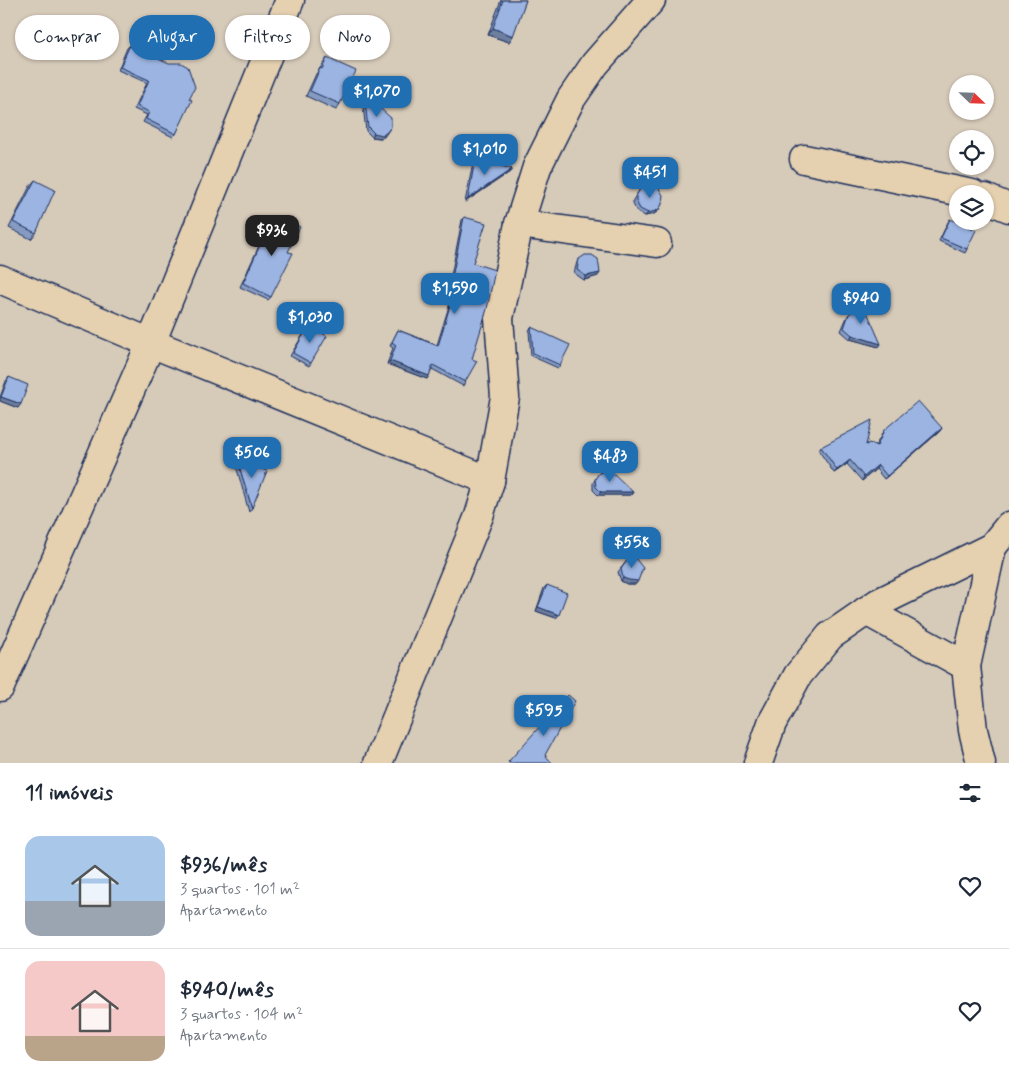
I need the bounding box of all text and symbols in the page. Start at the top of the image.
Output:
chip: Comprar [15,15,119,60]
chip: Alugar [129,15,215,60]
chip: Filtros [225,15,310,60]
chip: Novo [320,15,390,60]
north arrow [949,75,994,120]
map controls [949,75,994,230]
pin: $1,070 [336,76,418,118]
text: $1,070 [353,81,401,102]
button: locate [949,130,994,175]
pin: $1,010 [444,134,526,176]
text: $1,010 [463,139,507,160]
pin: $451 [620,156,680,199]
text: $451 [633,162,667,183]
button: layers [949,185,994,230]
pin: $936 [242,214,302,257]
text: $936 [256,220,288,241]
pin: $1,590 [414,272,496,315]
text: $1,590 [432,278,478,299]
pin: $940 [831,282,891,325]
text: $940 [843,288,879,309]
pin: $1,030 [269,302,351,344]
text: $1,030 [288,307,332,328]
pin: $506 [222,436,282,479]
pin: $483 [580,440,640,483]
text: $506 [234,442,270,463]
text: $483 [593,446,627,467]
pin: $558 [602,526,662,569]
text: $558 [614,532,650,553]
pin: $595 [514,694,574,737]
text: $595 [525,700,563,721]
text: 11 imóveis [25,779,113,807]
icon: filters [956,779,984,807]
text: $936/mês [180,851,267,879]
icon: home [65,856,125,916]
icon: heart [956,872,984,900]
text: 3 quartos · 101 m² [180,879,300,900]
text: Apartamento [180,900,267,921]
text: $940/mês [180,976,274,1004]
icon: home [65,981,125,1041]
icon: heart [956,997,984,1025]
text: 3 quartos · 104 m² [180,1004,303,1025]
text: Apartamento [180,1025,267,1046]

